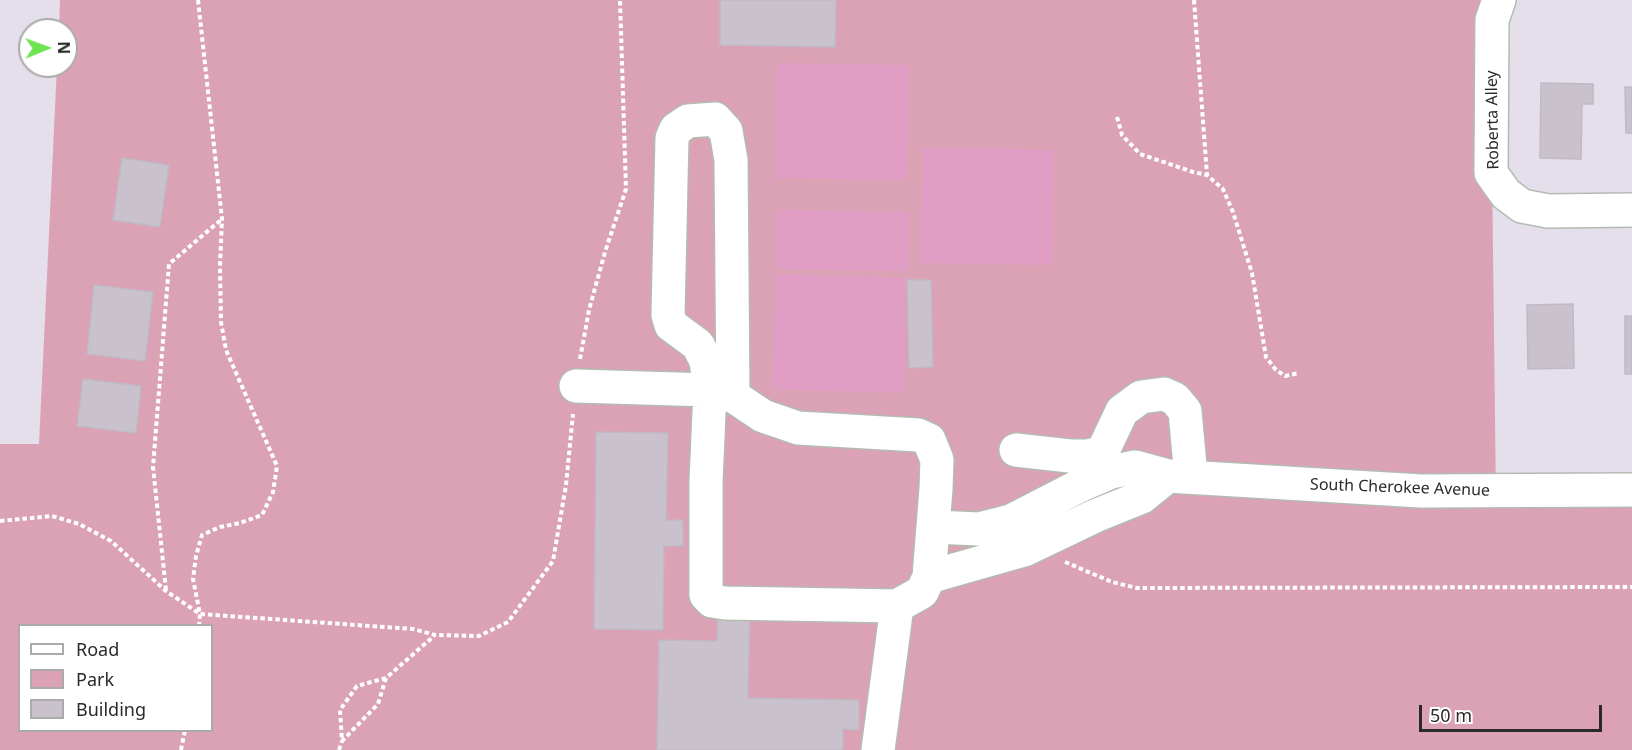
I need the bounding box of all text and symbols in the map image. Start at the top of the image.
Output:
north arrow [18,18,78,78]
text: N [53,41,75,54]
street label: Roberta Alley [1483,70,1503,170]
street label: South Cherokee Avenue [1310,475,1490,501]
legend [18,624,213,732]
text: Road [76,637,119,661]
text: Park [76,667,114,691]
scale bar [1422,693,1605,731]
text: Building [76,697,146,721]
text: 50 m [1430,703,1472,727]

